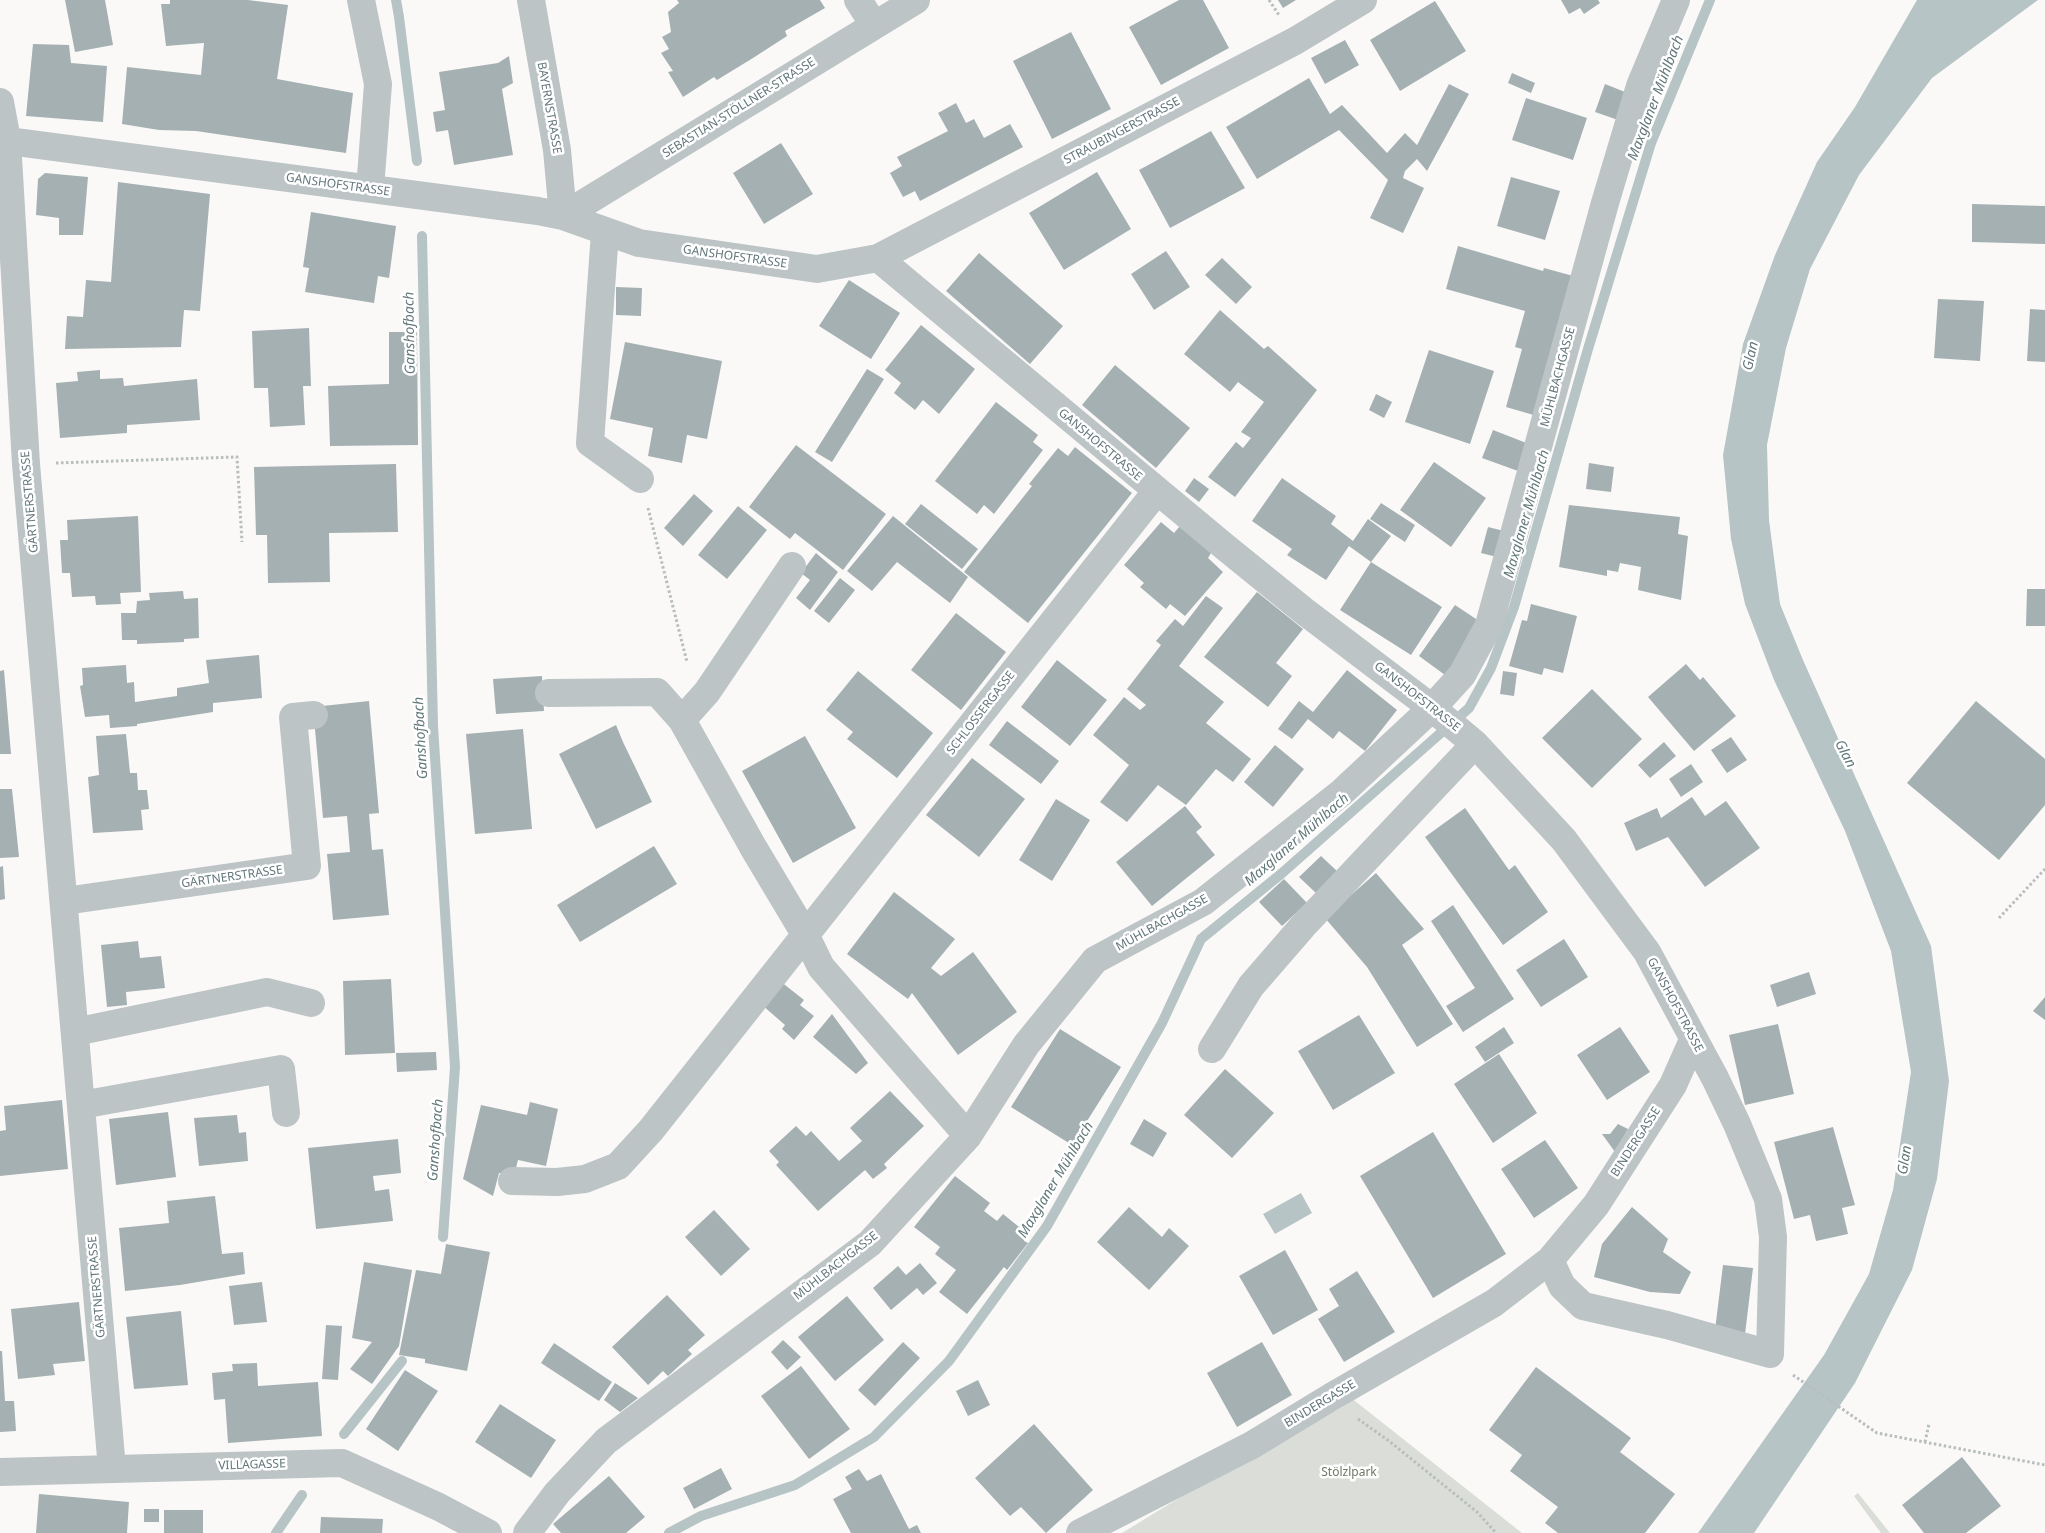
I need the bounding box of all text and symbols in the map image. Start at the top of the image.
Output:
water label: Maxglaner Mühlbach [1624,33,1688,163]
street label: SEBASTIAN-STÖLLNER-STRASSE [660,55,818,161]
street label: BAYERNSTRASSE [534,61,564,155]
street label: STRAUBINGERSTRASSE [1062,94,1182,168]
street label: GANSHOFSTRASSE [285,171,391,199]
street label: GANSHOFSTRASSE [682,243,788,271]
water label: Ganshofbach [401,292,419,374]
street label: MÜHLBACHGASSE [1538,325,1578,429]
water label: Glan [1740,340,1762,372]
street label: GANSHOFSTRASSE [1055,406,1145,484]
water label: Maxglaner Mühlbach [1501,448,1553,580]
street label: GÄRTNERSTRASSE [18,451,42,553]
street label: GANSHOFSTRASSE [1371,659,1463,735]
street label: SCHLOSSERGASSE [944,668,1018,758]
water label: Ganshofbach [410,696,432,780]
water label: Glan [1831,737,1859,771]
water label: Maxglaner Mühlbach [1241,790,1353,890]
street label: GÄRTNERSTRASSE [180,863,284,891]
street label: MÜHLBACHGASSE [1114,892,1210,954]
street label: GANSHOFSTRASSE [1644,955,1706,1055]
water label: Ganshofbach [425,1098,447,1182]
street label: BINDERGASSE [1608,1104,1664,1180]
water label: Maxglaner Mühlbach [1015,1119,1097,1241]
water label: Glan [1894,1144,1916,1176]
street label: MÜHLBACHGASSE [791,1229,881,1303]
street label: GÄRTNERSTRASSE [85,1236,109,1338]
street label: BINDERGASSE [1282,1377,1358,1431]
street label: VILLAGASSE [218,1457,286,1473]
park label: Stölzlpark [1321,1466,1377,1480]

